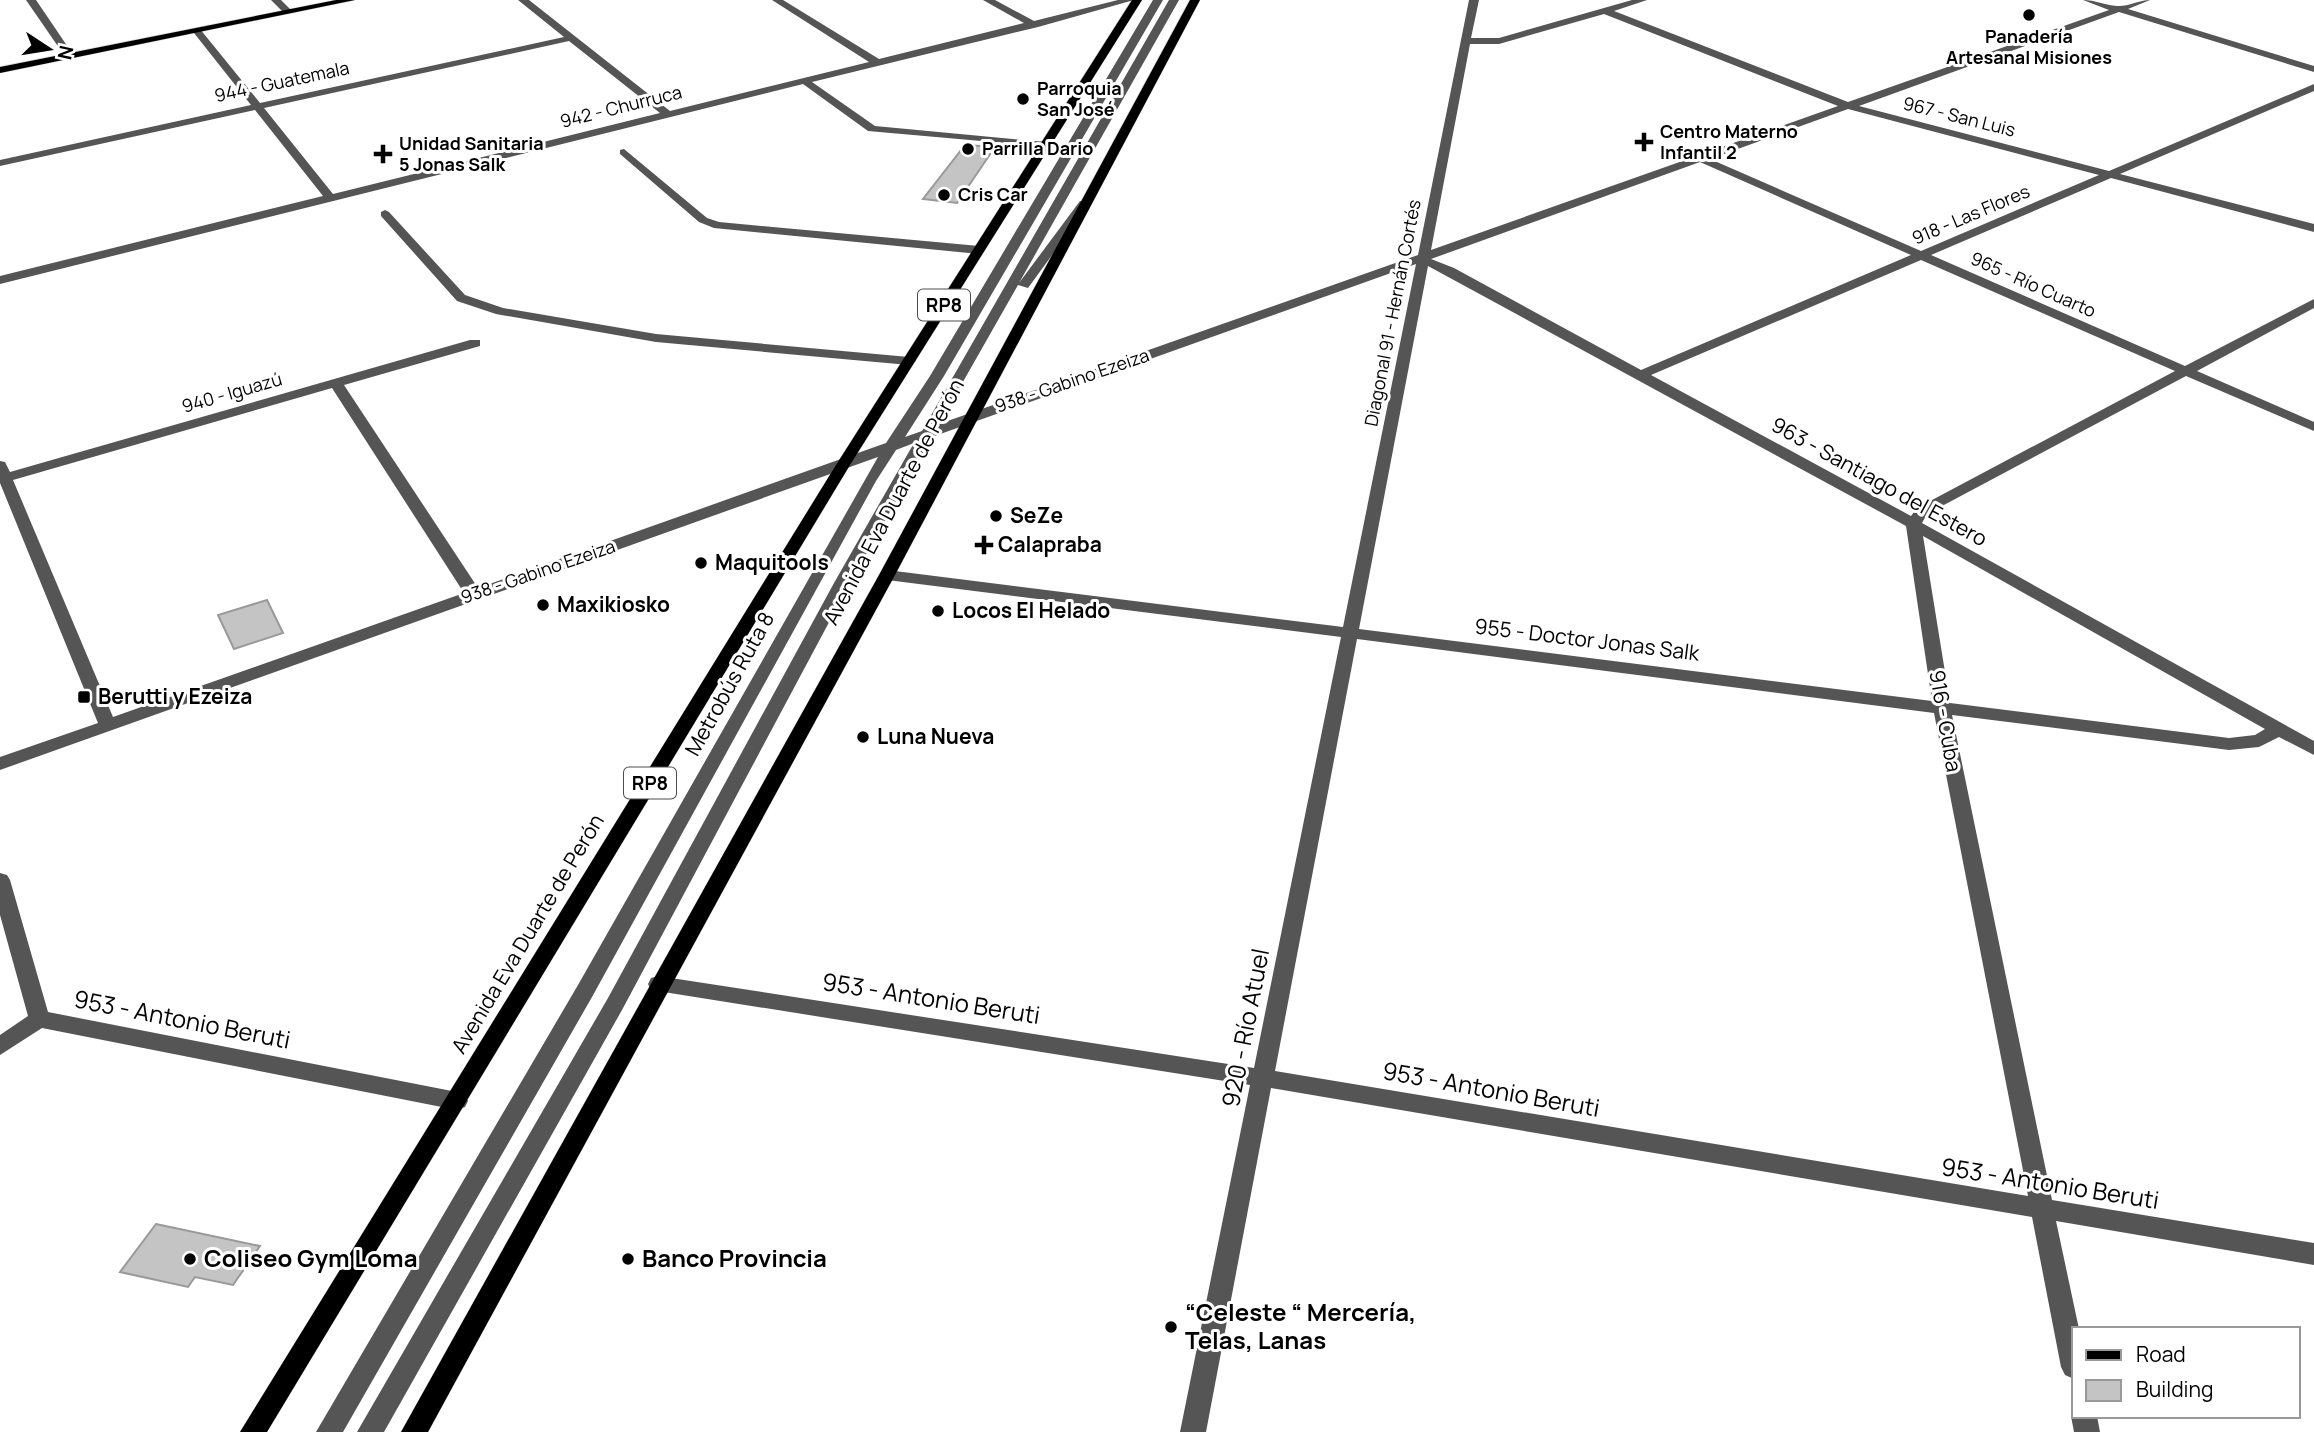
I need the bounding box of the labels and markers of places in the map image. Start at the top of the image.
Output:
marker: Panadería Artesanal Misiones [2021,7,2037,23]
place label: Panadería Artesanal Misiones [1946,24,2112,69]
place label: Parroquia San José [1037,76,1122,121]
marker: Parroquia San José [1015,91,1031,107]
place label: Centro Materno Infantil 2 [1660,119,1798,164]
place label: Unidad Sanitaria 5 Jonas Salk [399,131,544,176]
marker: Centro Materno Infantil 2 [1634,132,1654,152]
place label: Parrilla Dario [982,136,1093,160]
marker: Parrilla Dario [960,141,976,157]
marker: Unidad Sanitaria 5 Jonas Salk [373,144,393,164]
place label: Cris Car [958,182,1028,206]
marker: Cris Car [936,187,952,203]
place label: SeZe [1010,501,1063,529]
marker: SeZe [988,508,1004,524]
place label: Calapraba [998,530,1102,558]
marker: Calapraba [976,537,992,553]
place label: Maquitools [715,548,829,576]
marker: Maquitools [693,555,709,571]
place label: Maxikiosko [557,590,670,618]
place label: Locos El Helado [952,596,1110,624]
marker: Maxikiosko [535,597,551,613]
marker: Locos El Helado [930,603,946,619]
place label: Berutti y Ezeiza [98,682,252,710]
marker: Berutti y Ezeiza [76,689,92,705]
place label: Luna Nueva [877,722,994,750]
marker: Luna Nueva [855,729,871,745]
place label: Coliseo Gym Loma [204,1241,418,1274]
place label: Banco Provincia [642,1241,827,1274]
marker: Coliseo Gym Loma [182,1251,198,1267]
marker: Banco Provincia [620,1251,636,1267]
place label: “Celeste “ Mercería, Telas, Lanas [1185,1295,1416,1356]
marker: “Celeste “ Mercería, Telas, Lanas [1163,1319,1179,1335]

